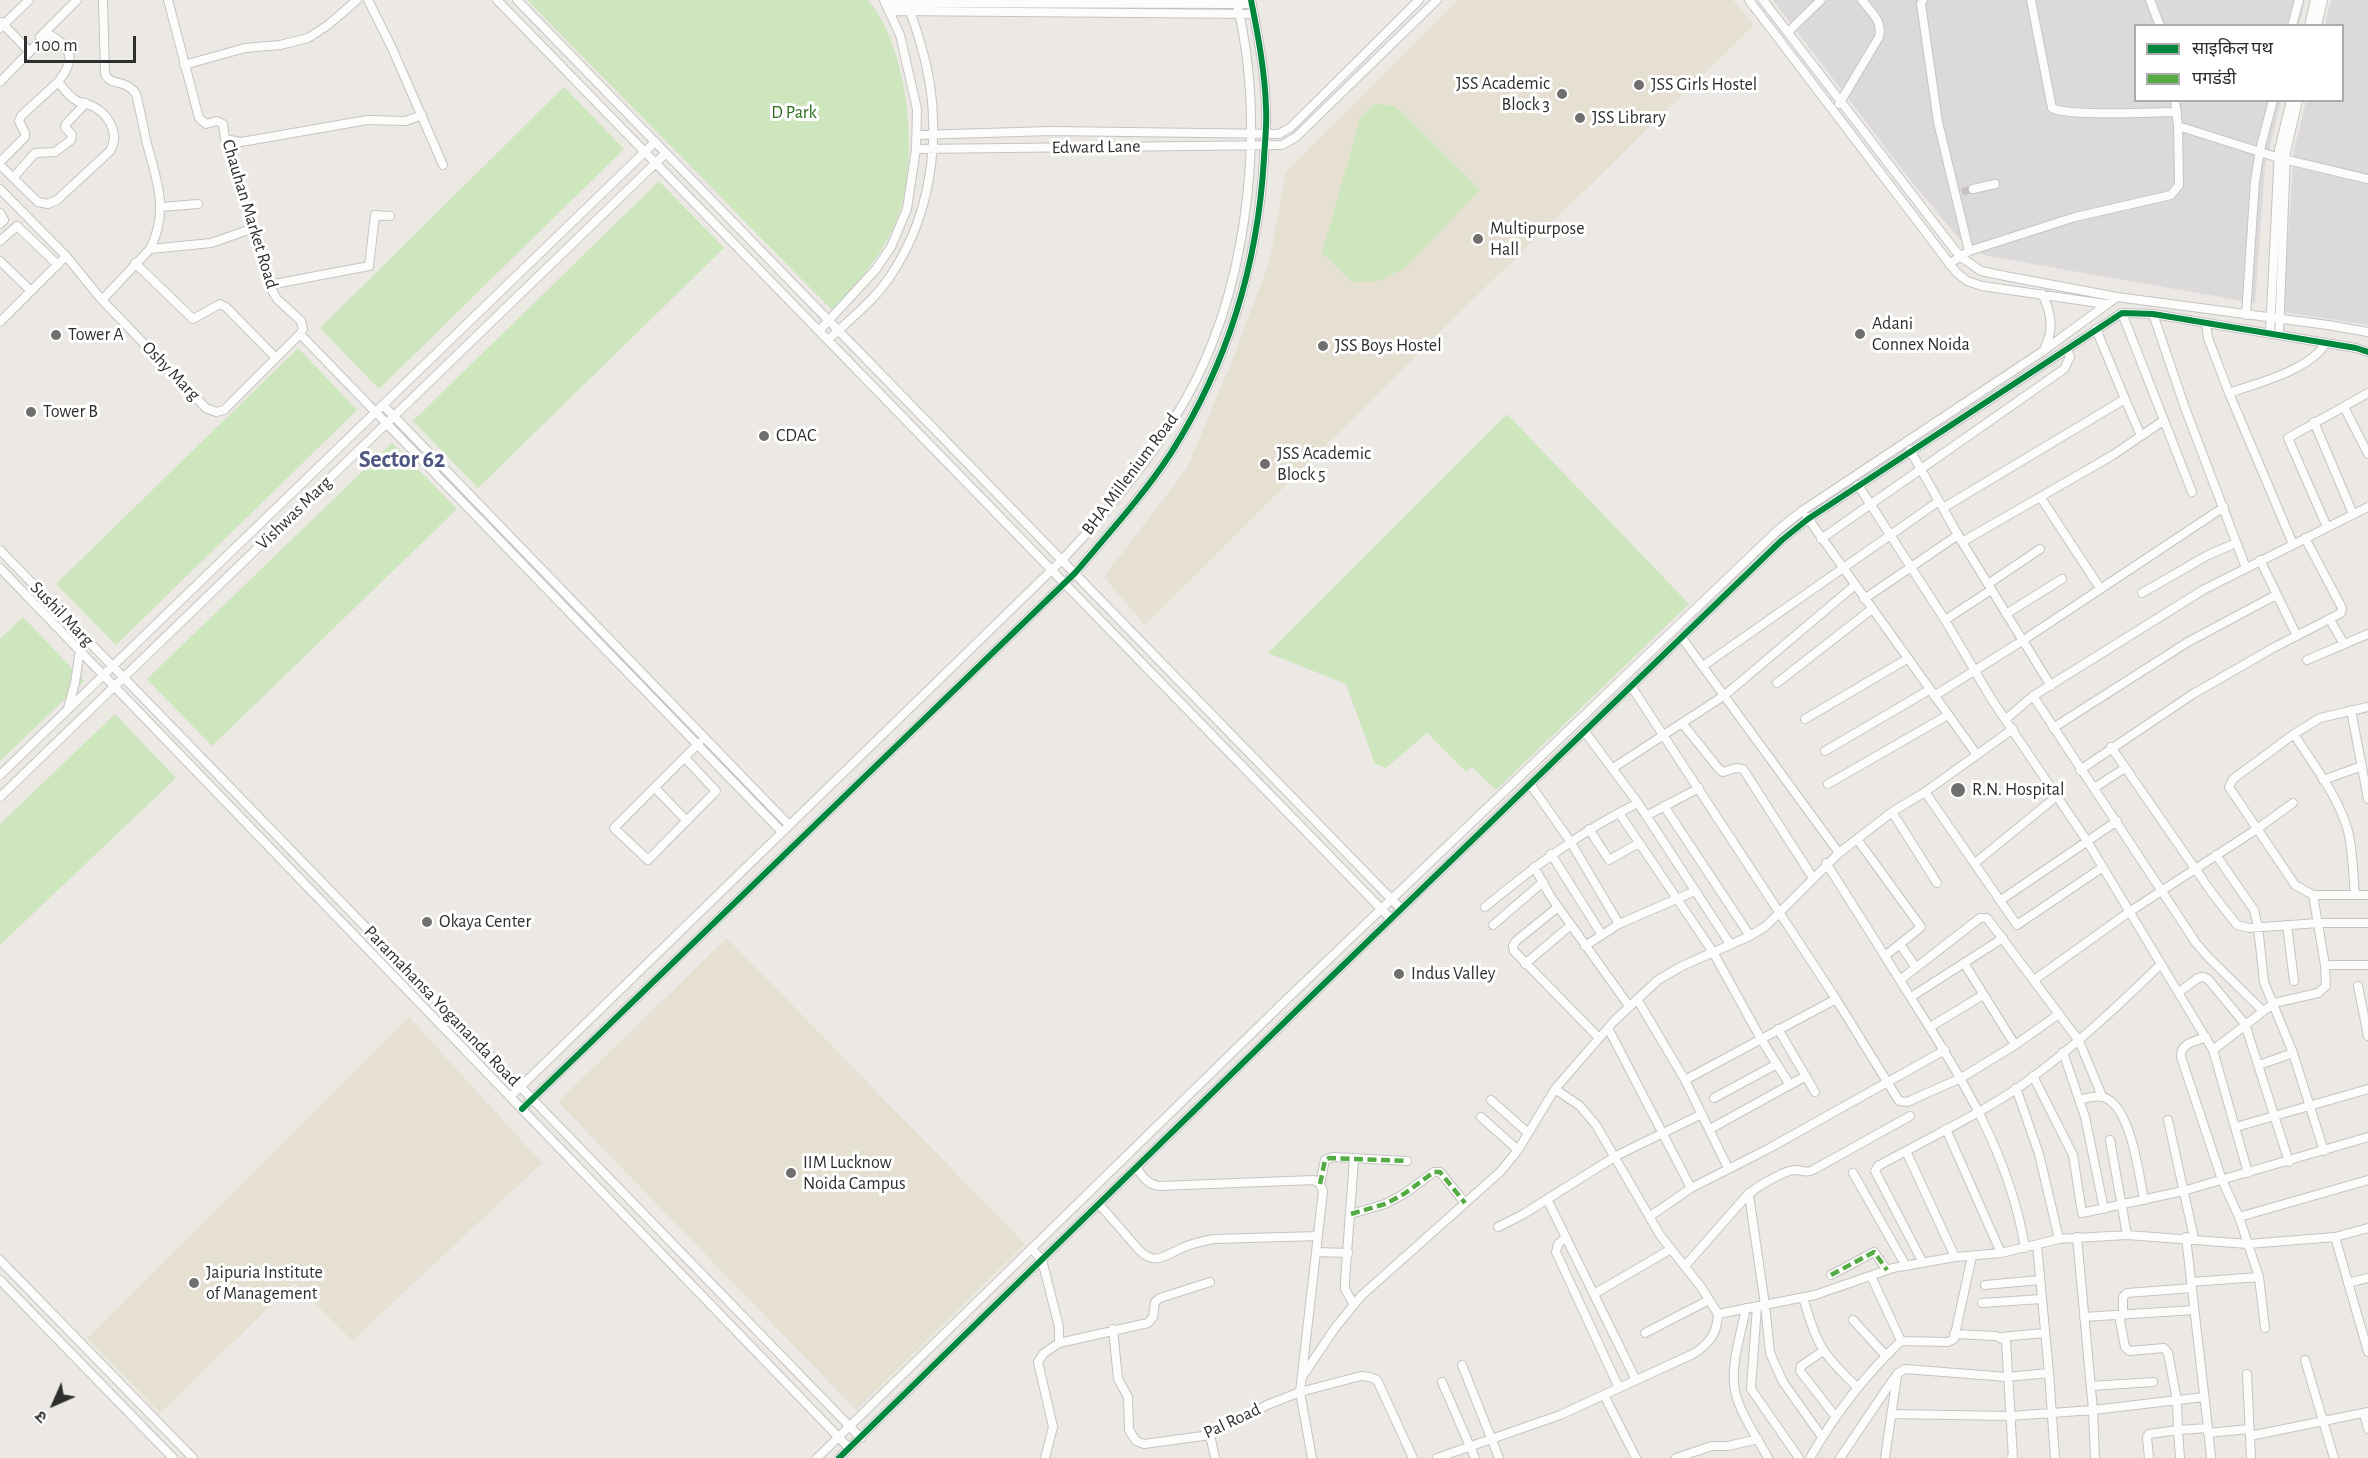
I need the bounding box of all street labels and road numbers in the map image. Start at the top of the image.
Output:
street label: Edward Lane [1051,135,1141,159]
street label: Chauhan Market Road [217,137,283,291]
street label: Oshy Marg [137,337,205,405]
street label: BHA Millenium Road [1077,409,1183,539]
street label: Vishwas Marg [252,472,336,554]
street label: Sushil Marg [26,577,98,651]
street label: Paramahansa Yogananda Road [359,921,525,1091]
street label: Pal Road [1200,1398,1264,1444]

